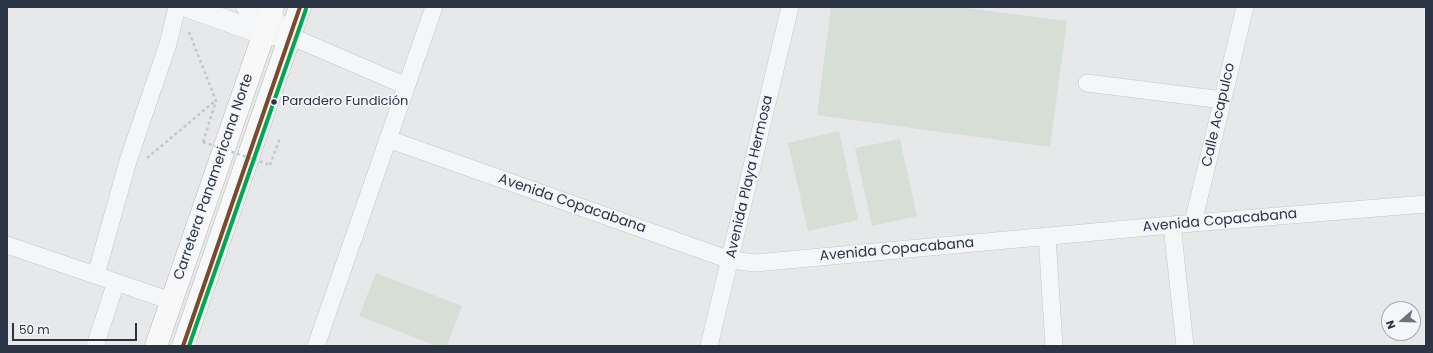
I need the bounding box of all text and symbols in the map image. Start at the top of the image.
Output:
street label: Calle Acapulco [1199,61,1239,169]
street label: Carretera Panamericana Norte [171,72,257,282]
place label: Paradero Fundición [282,94,408,110]
street label: Avenida Playa Hermosa [723,94,777,260]
marker: Paradero Fundición [269,97,279,107]
street label: Avenida Copacabana [496,171,648,237]
street label: Avenida Copacabana [1142,206,1298,236]
street label: Avenida Copacabana [819,235,975,265]
north arrow [1381,301,1421,341]
scale bar [14,315,139,341]
text: N [1382,318,1400,331]
text: 50 m [19,321,50,338]

